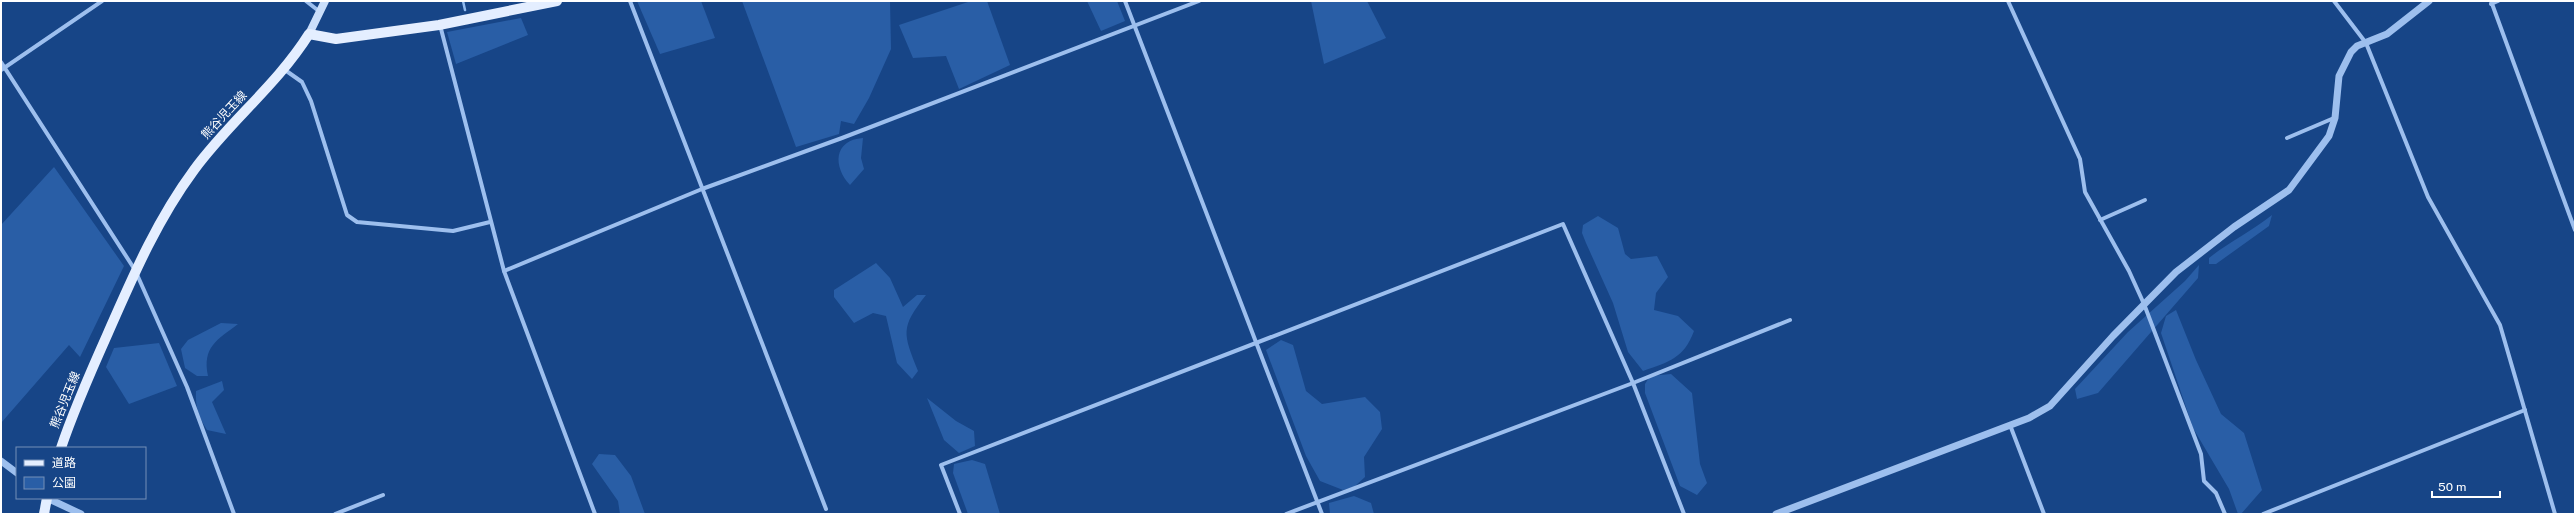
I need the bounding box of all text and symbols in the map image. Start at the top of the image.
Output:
street label: 熊谷児玉線 [198,88,250,142]
street label: 熊谷児玉線 [47,370,83,430]
legend [16,447,146,499]
text: 道路 [52,456,76,470]
scale bar [2432,473,2500,499]
text: 公園 [52,476,76,490]
text: 50 m [2438,480,2466,494]

